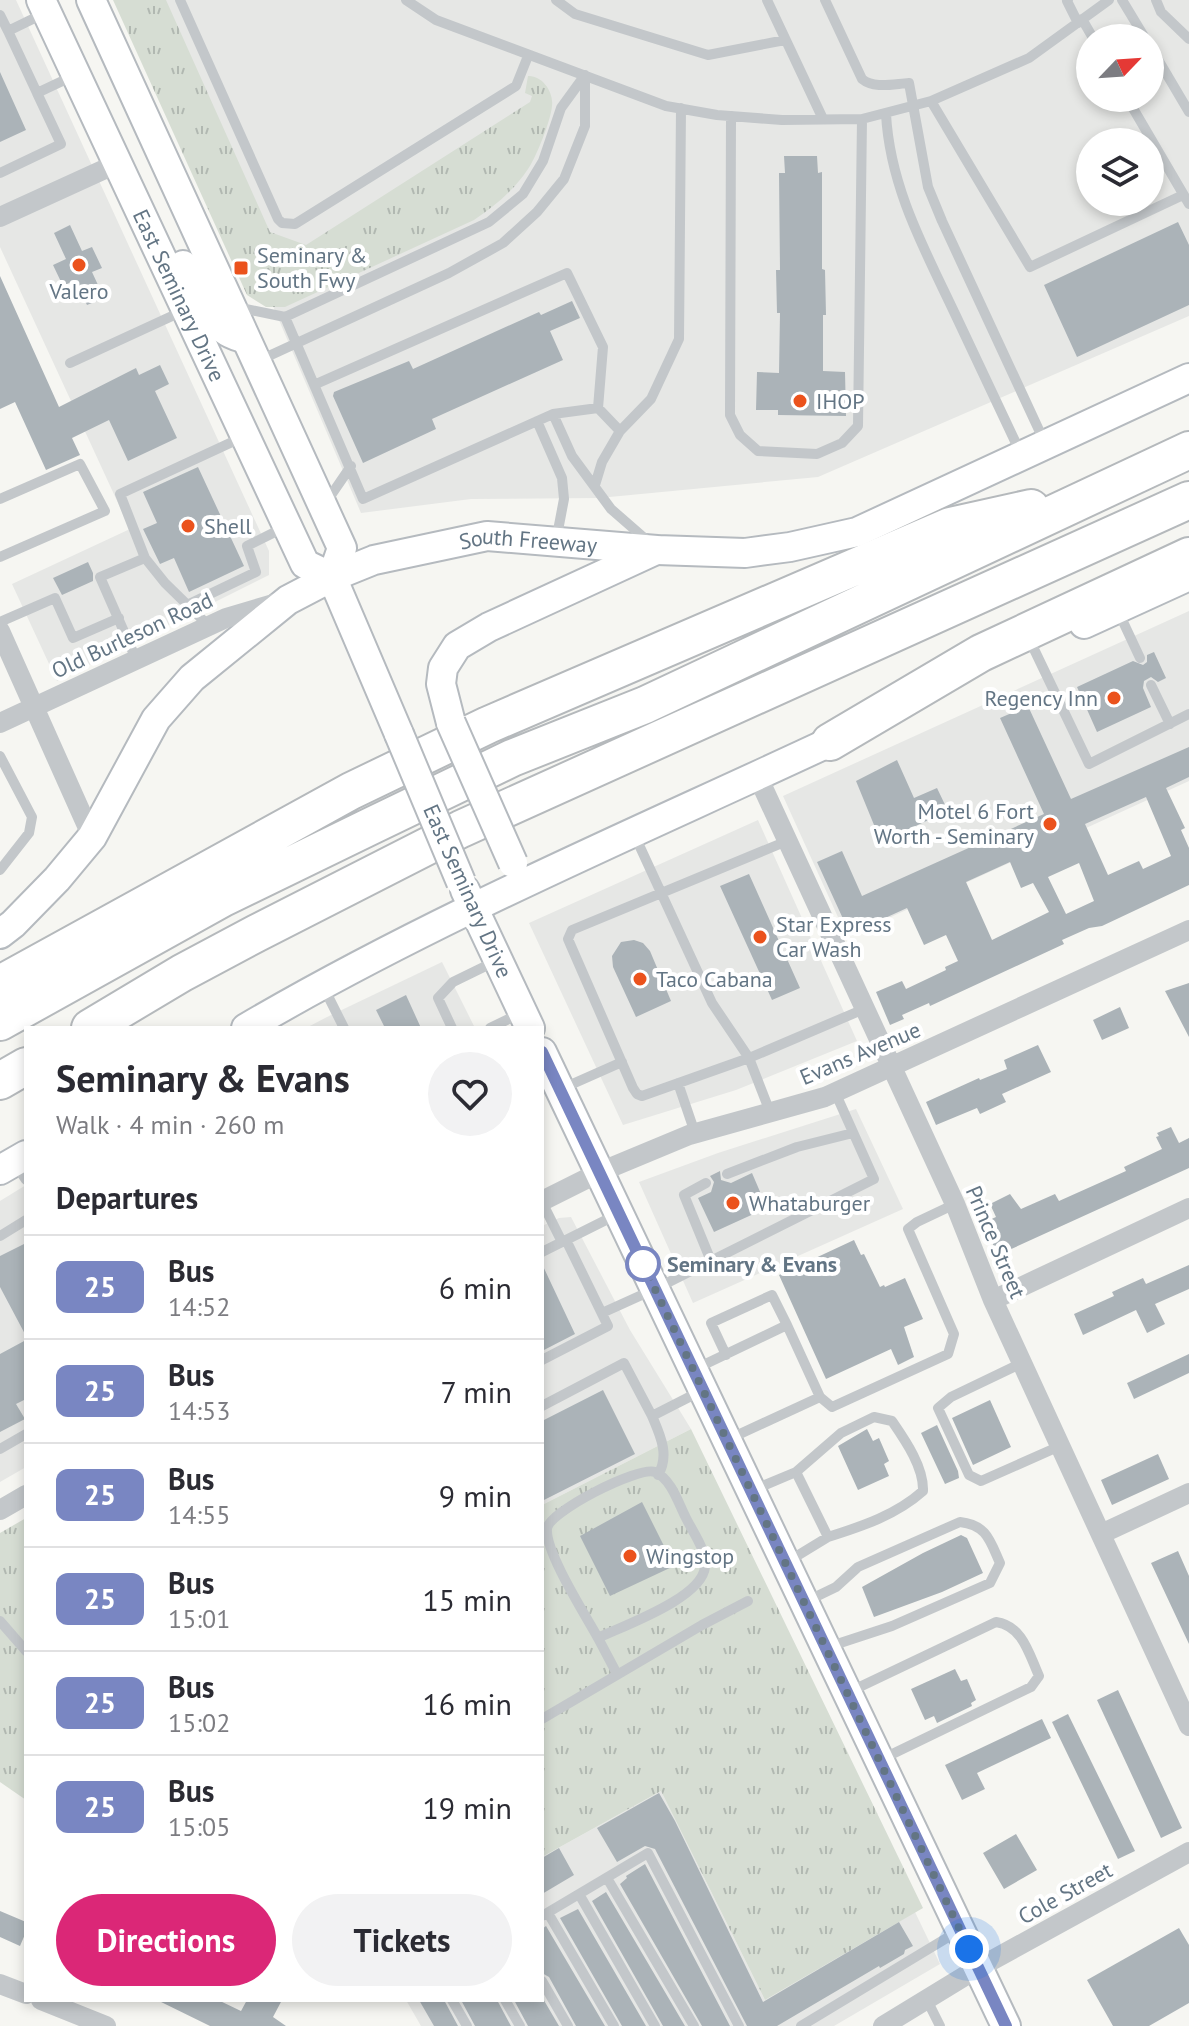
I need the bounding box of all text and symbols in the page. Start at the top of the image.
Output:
north arrow [1076,24,1164,112]
map controls [1076,24,1164,216]
button: layers [1076,128,1164,216]
street label: East Seminary Drive [127,205,232,386]
place label: Seminary & South Fwy [257,241,367,294]
marker: Valero [70,256,88,274]
marker: Seminary & South Fwy [232,259,250,277]
place label: Valero [48,277,109,305]
place label: IHOP [816,387,865,415]
marker: IHOP [791,392,809,410]
place label: Shell [204,512,252,540]
marker: Shell [179,517,197,535]
street label: South Freeway [456,522,599,559]
street label: Old Burleson Road [47,585,217,685]
place label: Regency Inn [985,684,1098,712]
marker: Regency Inn [1105,689,1123,707]
place label: Motel 6 Fort Worth - Seminary [874,797,1035,850]
street label: East Seminary Drive [417,800,519,982]
marker: Motel 6 Fort Worth - Seminary [1041,815,1059,833]
place label: Star Express Car Wash [776,910,892,963]
marker: Star Express Car Wash [751,928,769,946]
place label: Taco Cabana [656,965,773,993]
marker: Taco Cabana [631,970,649,988]
street label: Evans Avenue [795,1015,925,1091]
button: heart [428,1052,512,1136]
text: Seminary & Evans [56,1053,350,1102]
text: Walk · 4 min · 260 m [56,1108,284,1141]
text: Departures [56,1178,198,1217]
street label: Prince Street [960,1181,1032,1303]
place label: Whataburger [749,1189,871,1217]
marker: Whataburger [724,1194,742,1212]
marker: Seminary & Evans [626,1247,660,1281]
place label: Seminary & Evans [667,1250,837,1278]
text: Bus [168,1251,215,1290]
text: 25 [84,1268,116,1305]
text: 6 min [439,1268,512,1307]
text: 14:52 [168,1290,230,1323]
text: Bus [168,1355,215,1394]
text: 25 [84,1372,116,1409]
text: 7 min [440,1372,512,1411]
text: 14:53 [168,1394,230,1427]
text: Bus [168,1459,215,1498]
text: 25 [84,1476,116,1513]
text: 9 min [439,1476,512,1515]
text: 14:55 [168,1498,230,1531]
place label: Wingstop [646,1542,734,1570]
marker: Wingstop [621,1547,639,1565]
text: Bus [168,1563,215,1602]
text: 25 [84,1580,116,1617]
text: 15 min [422,1580,512,1619]
text: 15:01 [168,1602,230,1635]
text: Bus [168,1667,215,1706]
text: 25 [84,1684,116,1721]
text: 16 min [422,1684,512,1723]
text: 15:02 [168,1706,230,1739]
text: Bus [168,1771,215,1810]
text: 25 [84,1788,116,1825]
text: 19 min [422,1788,512,1827]
text: 15:05 [168,1810,230,1843]
street label: Cole Street [1013,1855,1117,1930]
button: Directions [56,1894,276,1986]
button: Tickets [292,1894,512,1986]
your location [949,1929,989,1969]

